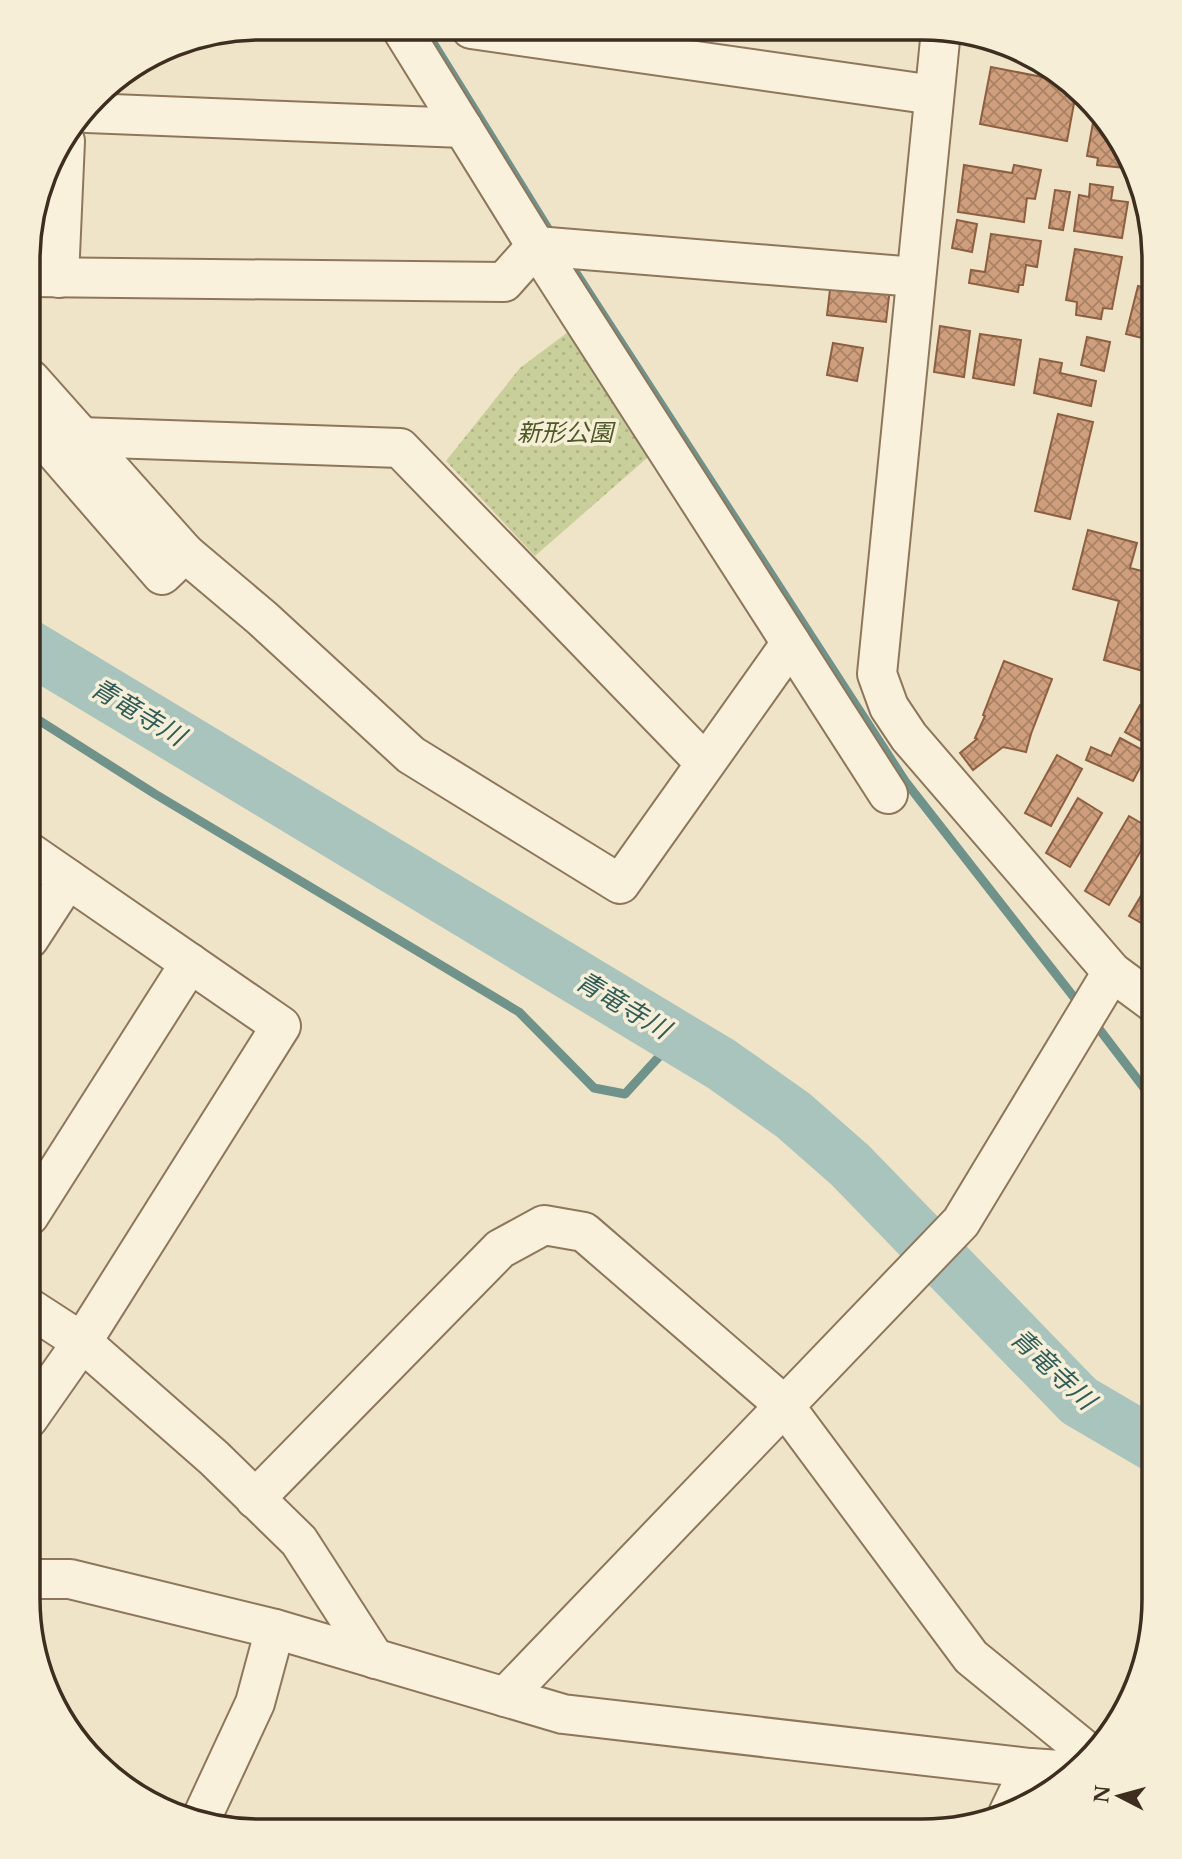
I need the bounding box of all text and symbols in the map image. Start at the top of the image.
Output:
park label: 新形公園 [517,418,616,447]
water label: 青竜寺川 [85,671,193,754]
water label: 青竜寺川 [570,964,678,1047]
water label: 青竜寺川 [1004,1322,1104,1418]
north arrow [1084,1761,1154,1831]
text: N [1090,1784,1115,1804]

